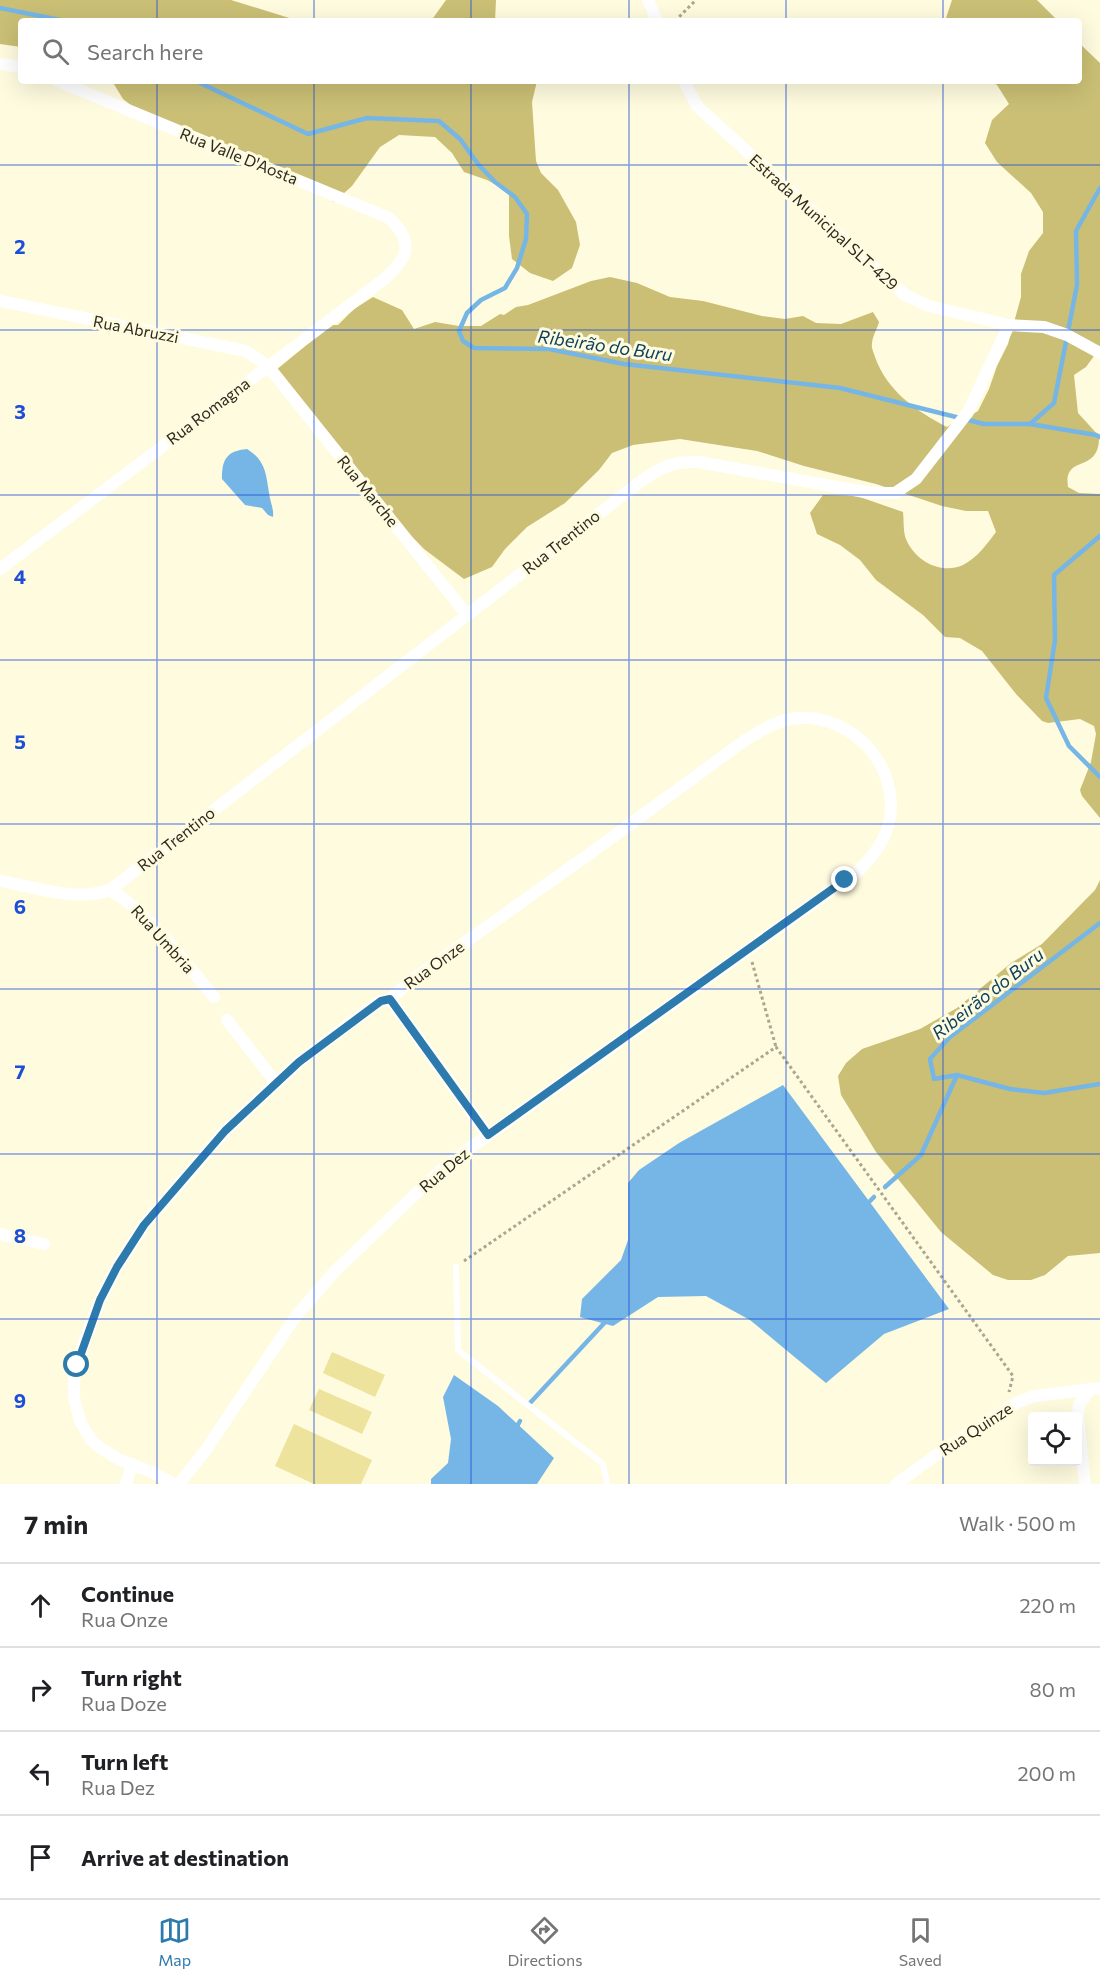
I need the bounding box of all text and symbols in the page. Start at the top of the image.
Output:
search box [18,18,1082,84]
icon: search [39,35,72,68]
text: Search here [87,38,203,65]
street label: Rua Valle D'Aosta [177,123,301,188]
street label: Estrada Municipal SLT-429 [746,150,903,294]
text: 2 [14,234,26,258]
street label: Rua Abruzzi [92,311,181,346]
water label: Ribeirão do Buru [537,325,674,365]
street label: Rua Romagna [162,373,253,448]
text: 3 [14,399,26,423]
street label: Rua Marche [334,451,403,530]
street label: Rua Trentino [518,505,603,578]
text: 4 [14,564,26,588]
text: 5 [14,729,26,753]
street label: Rua Trentino [133,802,218,875]
route end [831,866,857,892]
text: 6 [14,894,26,918]
street label: Rua Umbria [128,901,199,977]
street label: Rua Onze [400,936,467,993]
water label: Ribeirão do Buru [927,943,1048,1044]
text: 7 [15,1059,26,1083]
street label: Rua Dez [415,1143,472,1196]
text: 8 [14,1223,26,1247]
route start [63,1351,89,1377]
text: 9 [14,1388,26,1412]
street label: Rua Quinze [936,1398,1016,1459]
map controls [1028,1412,1082,1466]
button: locate [1028,1412,1082,1466]
text: 7 min [24,1508,88,1539]
text: Walk · 500 m [959,1511,1076,1535]
text: Continue [81,1580,174,1607]
icon: ahead [24,1589,57,1622]
text: 220 m [1020,1593,1076,1617]
text: Rua Onze [81,1607,168,1631]
text: Turn right [81,1664,182,1691]
icon: right [24,1673,57,1706]
text: 80 m [1030,1677,1076,1701]
text: Rua Doze [81,1691,167,1715]
text: Turn left [81,1748,168,1775]
icon: left [24,1757,57,1790]
text: 200 m [1018,1761,1076,1785]
text: Rua Dez [81,1775,155,1799]
icon: arrive [24,1841,57,1874]
text: Arrive at destination [81,1844,289,1871]
tab: Map [158,1914,191,1969]
tab: Directions [507,1914,582,1969]
tab: Saved [899,1914,942,1969]

